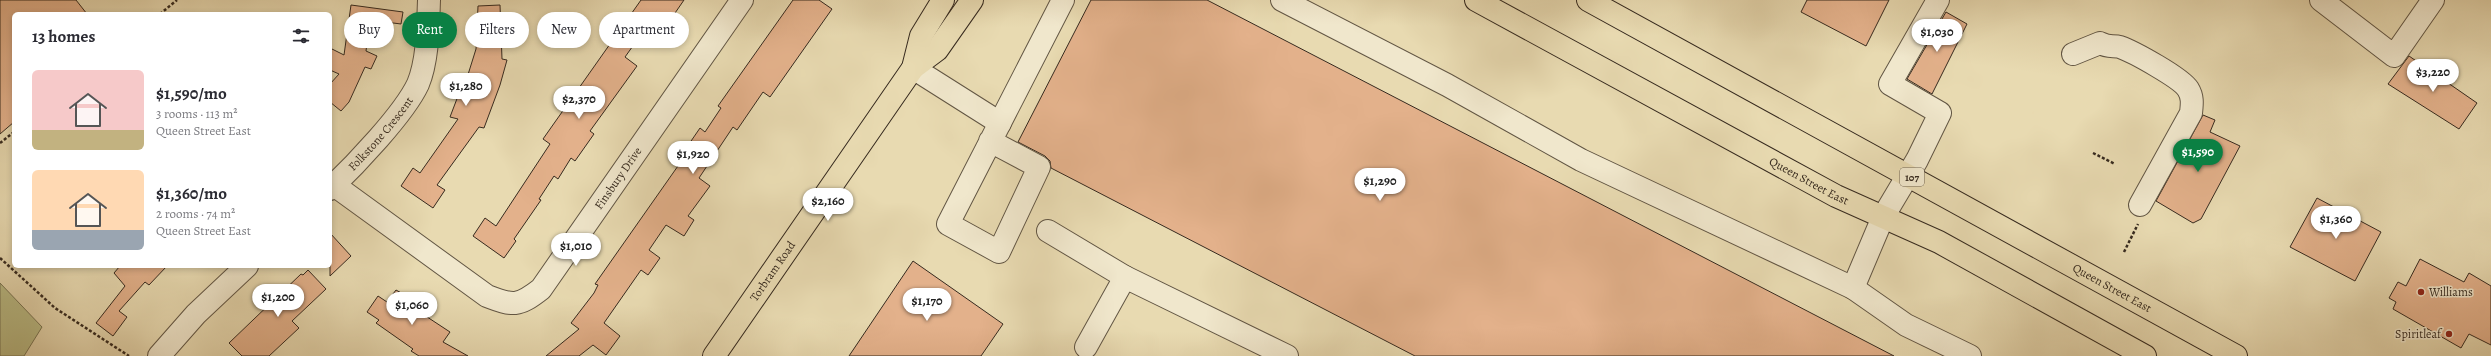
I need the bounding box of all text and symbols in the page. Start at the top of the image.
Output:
chip: Buy [344,12,394,48]
chip: Rent [402,12,457,48]
chip: Filters [465,12,529,48]
chip: New [537,12,591,48]
chip: Apartment [599,12,689,48]
pin: $1,030 [1904,19,1970,53]
text: $1,030 [1921,23,1953,40]
text: 13 homes [32,25,95,48]
icon: filters [290,25,312,47]
pin: $3,220 [2400,59,2466,93]
text: $3,220 [2416,63,2450,80]
pin: $1,280 [433,73,499,107]
text: $1,280 [449,77,483,94]
text: $1,590/mo [156,82,227,105]
icon: home [64,86,112,134]
pin: $2,370 [546,86,612,120]
text: $2,370 [562,90,596,107]
street label: Folkstone Crescent [345,93,417,174]
text: 3 rooms · 113 m² [156,105,238,122]
text: Queen Street East [156,122,251,139]
pin: $1,590 [2165,139,2231,173]
pin: $1,920 [660,141,726,175]
text: $1,590 [2182,143,2214,160]
street label: Finsbury Drive [591,144,645,213]
text: $1,920 [676,145,710,162]
street label: Queen Street East [1766,153,1851,209]
pin: $1,290 [1347,168,1413,202]
road number: 107 [1900,168,1924,186]
text: $1,290 [1363,172,1397,189]
text: $1,360/mo [156,182,227,205]
icon: home [64,186,112,234]
pin: $2,160 [795,188,861,222]
text: $2,160 [811,192,845,209]
text: 2 rooms · 74 m² [156,205,235,222]
pin: $1,360 [2303,206,2369,240]
text: $1,360 [2320,210,2352,227]
text: Queen Street East [156,222,251,239]
pin: $1,010 [543,233,609,267]
text: $1,010 [560,237,592,254]
street label: Torbram Road [746,237,799,305]
street label: Queen Street East [2070,260,2154,316]
pin: $1,200 [245,284,311,318]
place label: Williams [2428,284,2473,300]
marker: Williams [2416,287,2426,297]
text: $1,200 [261,288,295,305]
pin: $1,170 [894,288,960,322]
pin: $1,060 [379,292,445,326]
text: $1,170 [912,292,942,309]
text: $1,060 [395,296,429,313]
place label: Spiritleaf [2395,326,2443,342]
marker: Spiritleaf [2444,329,2454,339]

